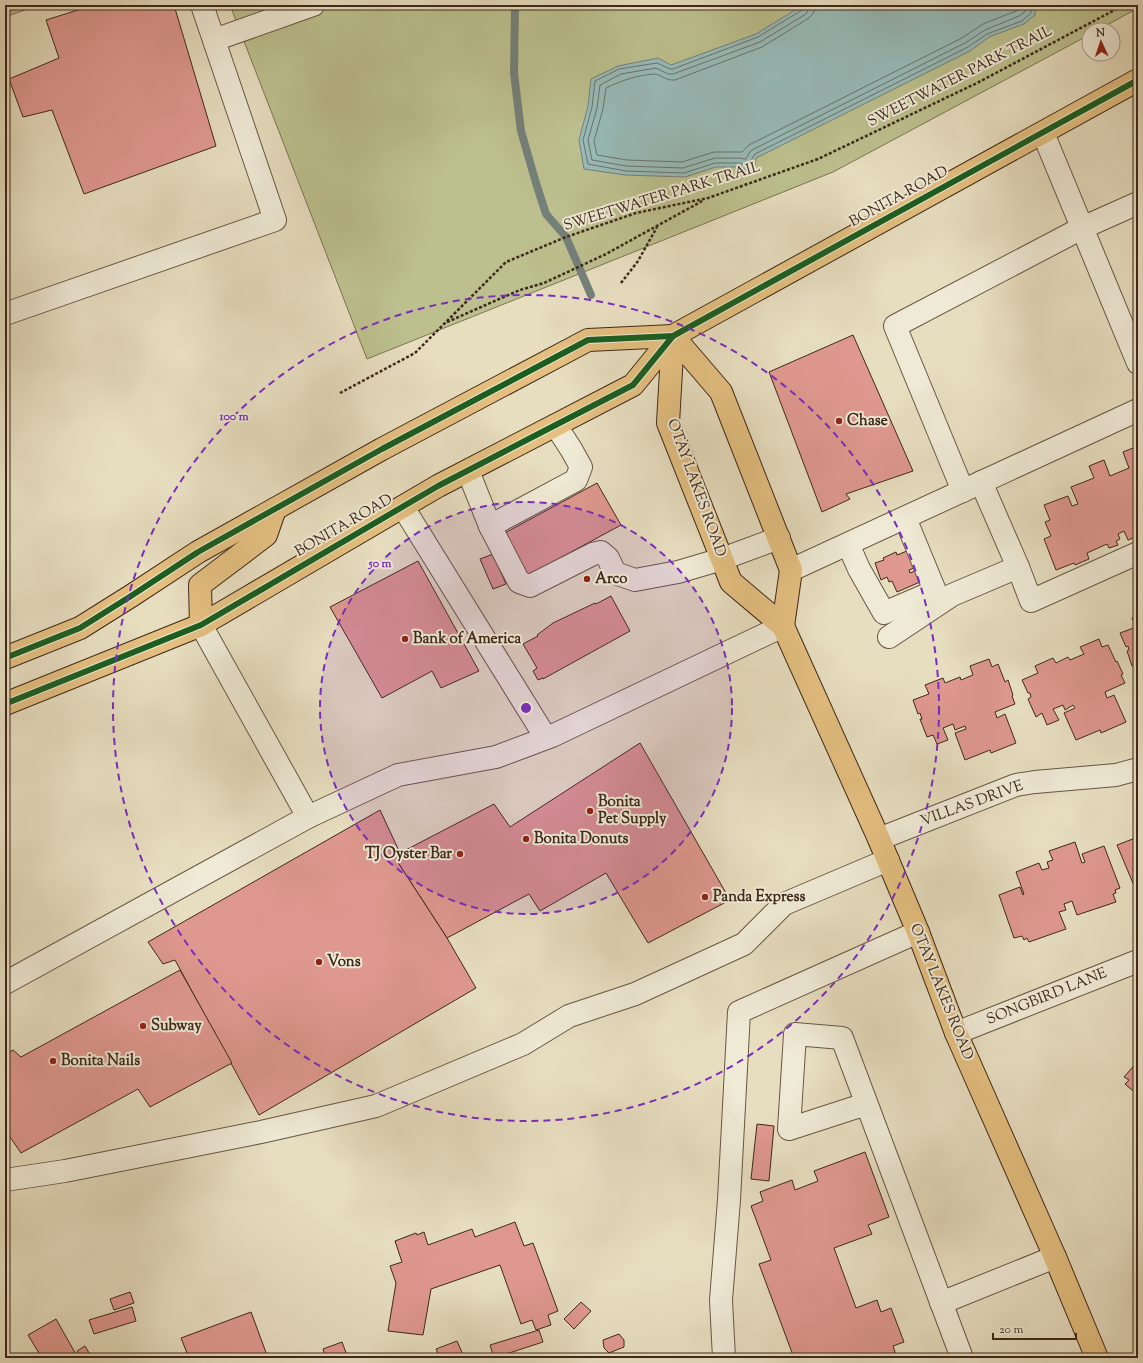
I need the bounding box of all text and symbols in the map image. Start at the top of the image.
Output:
street label: SWEETWATER PARK TRAIL [864,21,1056,133]
north arrow [1081,22,1121,62]
text: N [1095,25,1106,41]
street label: SWEETWATER PARK TRAIL [561,157,763,237]
street label: BONITA ROAD [846,161,952,233]
text: 100 m [218,408,249,426]
place label: Chase [847,411,888,432]
street label: OTAY LAKES ROAD [661,416,731,560]
marker: Chase [834,416,844,426]
street label: BONITA ROAD [291,489,397,563]
text: 50 m [368,555,392,573]
place label: Arco [595,569,628,590]
marker: Arco [582,574,592,584]
place label: Bank of America [413,629,521,650]
marker: Bank of America [400,634,410,644]
centre of rings [519,701,533,715]
street label: VILLAS DRIVE [918,776,1026,832]
place label: Bonita Pet Supply [598,792,667,830]
marker: Bonita Pet Supply [585,806,595,816]
place label: Bonita Donuts [534,829,629,850]
marker: Bonita Donuts [521,834,531,844]
place label: TJ Oyster Bar [365,844,452,865]
marker: TJ Oyster Bar [455,849,465,859]
place label: Panda Express [713,887,805,908]
marker: Panda Express [700,892,710,902]
street label: OTAY LAKES ROAD [904,921,978,1064]
place label: Vons [327,952,361,973]
marker: Vons [314,957,324,967]
street label: SONGBIRD LANE [984,963,1110,1031]
place label: Subway [151,1016,202,1037]
marker: Subway [138,1021,148,1031]
place label: Bonita Nails [61,1051,140,1072]
marker: Bonita Nails [48,1056,58,1066]
scale bar [993,1315,1076,1341]
text: 20 m [999,1321,1024,1339]

